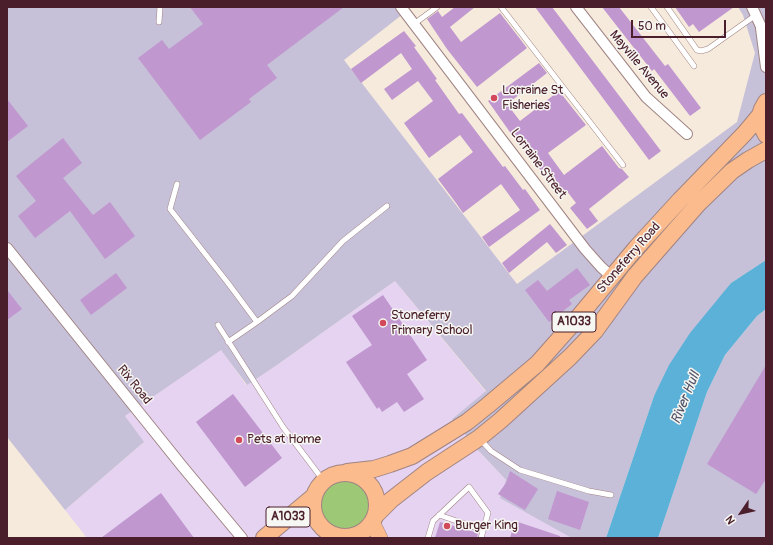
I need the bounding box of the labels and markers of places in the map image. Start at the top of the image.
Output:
place label: Lorraine St Fisheries [502,83,563,114]
marker: Lorraine St Fisheries [489,93,499,103]
place label: Stoneferry Primary School [391,308,472,339]
marker: Stoneferry Primary School [378,318,388,328]
place label: Pets at Home [247,432,321,448]
marker: Pets at Home [234,435,244,445]
place label: Burger King [455,518,518,534]
marker: Burger King [442,521,452,531]

